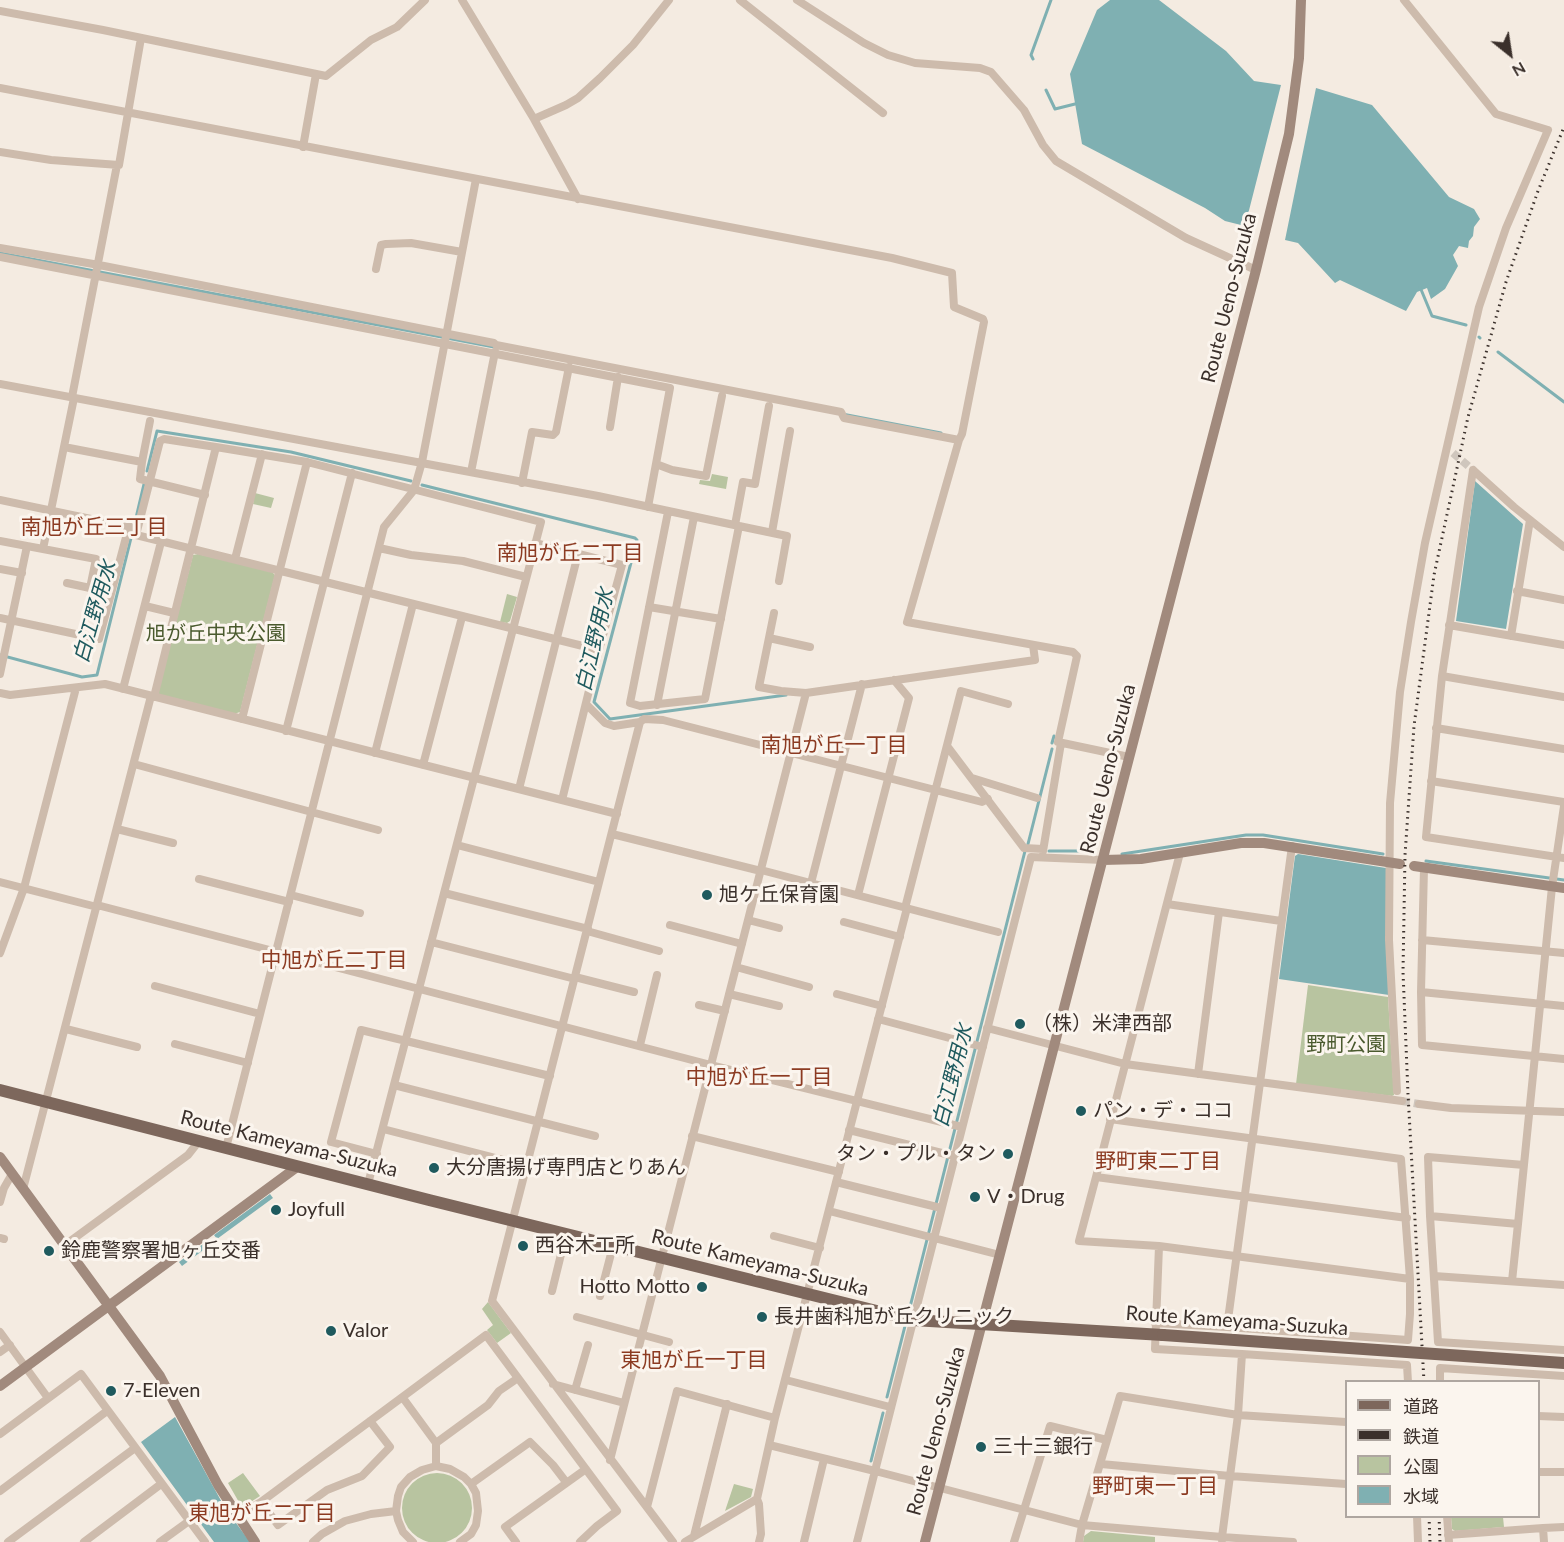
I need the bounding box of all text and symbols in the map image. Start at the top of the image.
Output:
north arrow [1480,24,1540,84]
text: N [1509,59,1529,81]
street label: Route Ueno-Suzuka [1196,211,1262,385]
district label: 南旭が丘三丁目 [21,514,167,540]
district label: 南旭が丘二丁目 [497,540,643,566]
water label: 白江野用水 [68,558,122,666]
water label: 白江野用水 [571,586,619,694]
park label: 旭が丘中央公園 [146,622,286,646]
street label: Route Ueno-Suzuka [1075,682,1141,856]
district label: 南旭が丘一丁目 [761,732,907,758]
place label: 旭ケ丘保育園 [719,883,839,907]
marker: 旭ケ丘保育園 [700,888,714,902]
district label: 中旭が丘二丁目 [261,947,407,973]
place label: （株）米津西部 [1032,1012,1172,1036]
marker: （株）米津西部 [1013,1017,1027,1031]
water label: 白江野用水 [928,1022,978,1130]
park label: 野町公園 [1306,1033,1386,1057]
district label: 中旭が丘一丁目 [686,1064,832,1090]
place label: パン・デ・ココ [1093,1099,1233,1123]
marker: パン・デ・ココ [1074,1104,1088,1118]
street label: Route Kameyama-Suzuka [178,1105,400,1183]
place label: タン・プル・タン [836,1142,996,1166]
marker: タン・プル・タン [1001,1147,1015,1161]
district label: 野町東二丁目 [1095,1148,1221,1174]
place label: 大分唐揚げ専門店とりあん [446,1156,686,1180]
marker: 大分唐揚げ専門店とりあん [427,1161,441,1175]
place label: V・Drug [987,1185,1064,1209]
marker: V・Drug [968,1190,982,1204]
place label: Joyfull [288,1198,345,1222]
marker: Joyfull [269,1203,283,1217]
street label: Route Kameyama-Suzuka [649,1224,871,1302]
place label: 西谷木工所 [535,1234,635,1258]
place label: 鈴鹿警察署旭ヶ丘交番 [61,1239,261,1263]
marker: 西谷木工所 [516,1239,530,1253]
marker: 鈴鹿警察署旭ヶ丘交番 [42,1244,56,1258]
place label: Hotto Motto [579,1275,690,1299]
marker: Hotto Motto [695,1280,709,1294]
street label: Route Kameyama-Suzuka [1125,1301,1349,1341]
place label: 長井歯科旭が丘クリニック [774,1305,1014,1329]
marker: 長井歯科旭が丘クリニック [755,1310,769,1324]
place label: Valor [343,1319,388,1343]
marker: Valor [324,1324,338,1338]
street label: Route Ueno-Suzuka [902,1344,970,1518]
district label: 東旭が丘一丁目 [621,1347,767,1373]
place label: 7-Eleven [123,1379,200,1403]
legend [1345,1380,1540,1518]
marker: 7-Eleven [104,1384,118,1398]
text: 道路 [1403,1395,1439,1417]
text: 鉄道 [1403,1425,1439,1447]
place label: 三十三銀行 [993,1435,1093,1459]
marker: 三十三銀行 [974,1440,988,1454]
text: 公園 [1403,1455,1439,1477]
district label: 野町東一丁目 [1092,1473,1218,1499]
text: 水域 [1403,1485,1439,1507]
district label: 東旭が丘二丁目 [189,1500,335,1526]

